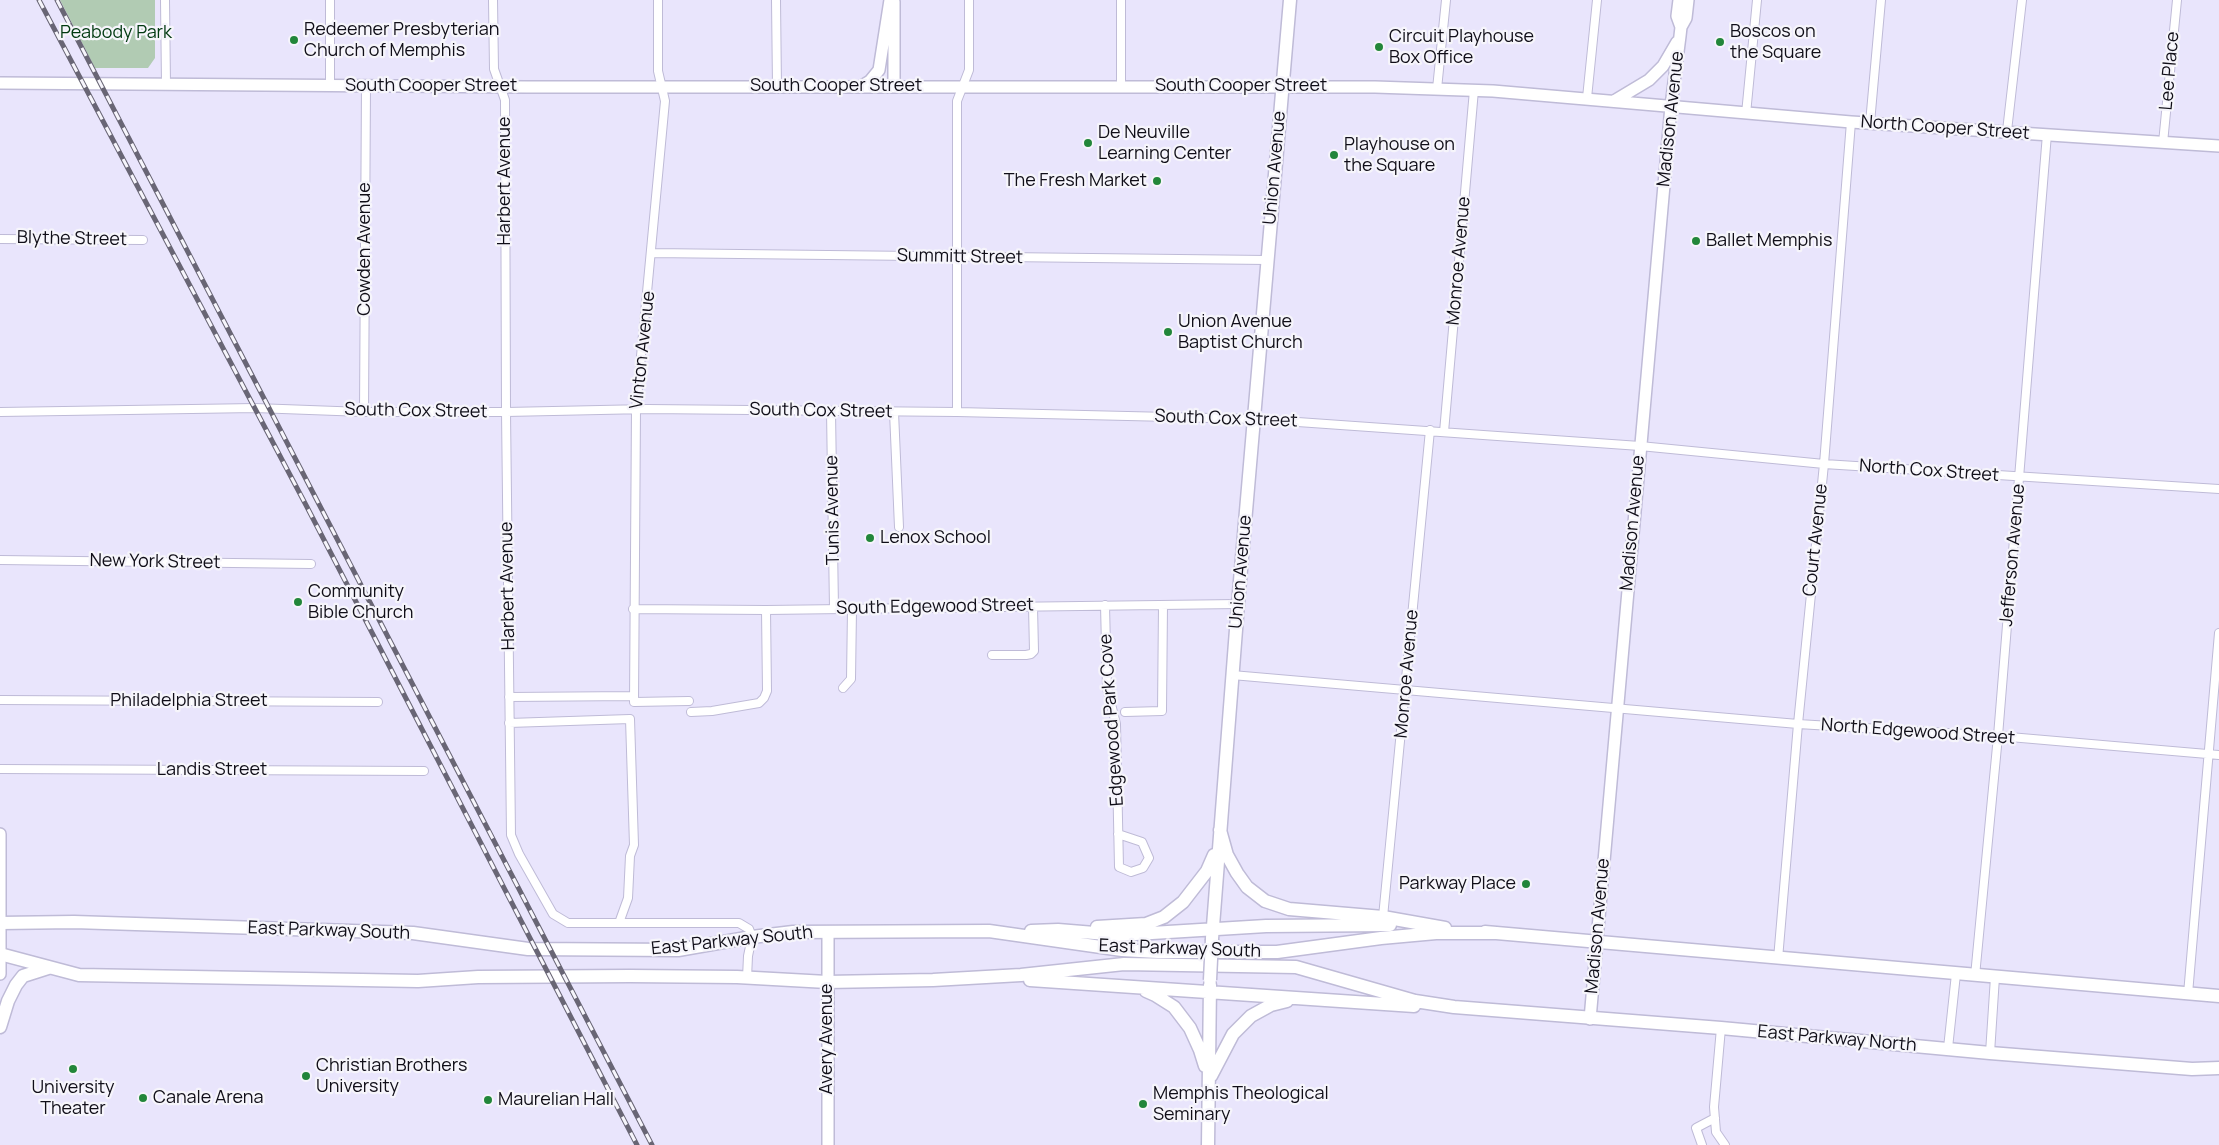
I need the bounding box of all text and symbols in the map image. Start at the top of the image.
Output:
place label: Redeemer Presbyterian Church of Memphis [304,19,499,62]
place label: Boscos on the Square [1730,21,1821,64]
park label: Peabody Park [60,22,172,44]
place label: Circuit Playhouse Box Office [1389,26,1534,68]
street label: Lee Place [2156,31,2184,111]
marker: Redeemer Presbyterian Church of Memphis [288,34,300,46]
marker: Boscos on the Square [1714,36,1726,48]
marker: Circuit Playhouse Box Office [1373,41,1385,53]
street label: Madison Avenue [1653,50,1689,188]
street label: South Cooper Street [345,75,517,97]
street label: South Cooper Street [750,75,922,97]
street label: South Cooper Street [1155,75,1327,97]
street label: Union Avenue [1259,110,1291,226]
street label: North Cooper Street [1860,111,2030,145]
street label: Harbert Avenue [494,117,516,245]
place label: De Neuville Learning Center [1098,122,1232,164]
place label: Playhouse on the Square [1344,134,1455,176]
marker: De Neuville Learning Center [1082,137,1094,149]
marker: Playhouse on the Square [1328,149,1340,161]
place label: The Fresh Market [1004,170,1147,192]
marker: The Fresh Market [1151,175,1163,187]
street label: Cowden Avenue [354,182,376,316]
street label: Monroe Avenue [1443,196,1475,326]
street label: Blythe Street [17,227,127,251]
place label: Ballet Memphis [1706,230,1832,252]
marker: Ballet Memphis [1690,235,1702,247]
street label: Summitt Street [897,245,1023,269]
street label: Vinton Avenue [626,290,660,410]
place label: Union Avenue Baptist Church [1178,311,1303,354]
marker: Union Avenue Baptist Church [1162,326,1174,338]
street label: South Cox Street [344,399,488,423]
street label: South Cox Street [749,399,893,423]
street label: South Cox Street [1154,406,1298,432]
street label: Madison Avenue [1616,454,1650,592]
street label: Tunis Avenue [821,455,845,565]
street label: North Cox Street [1858,455,2000,487]
street label: Court Avenue [1799,483,1833,597]
street label: Jefferson Avenue [1996,483,2030,627]
street label: Union Avenue [1225,514,1257,630]
street label: Harbert Avenue [496,521,520,651]
place label: Lenox School [880,527,991,549]
marker: Lenox School [864,532,876,544]
street label: New York Street [89,550,221,574]
place label: Community Bible Church [308,581,413,624]
street label: South Edgewood Street [836,594,1034,620]
marker: Community Bible Church [292,596,304,608]
street label: Monroe Avenue [1391,609,1423,739]
street label: Edgewood Park Cove [1095,633,1129,807]
street label: Philadelphia Street [110,690,268,712]
street label: North Edgewood Street [1820,714,2016,750]
street label: Landis Street [157,759,267,781]
street label: Madison Avenue [1581,857,1615,995]
place label: Parkway Place [1399,873,1516,895]
marker: Parkway Place [1520,878,1532,890]
street label: East Parkway South [247,917,411,945]
street label: East Parkway South [650,922,814,960]
street label: East Parkway South [1098,935,1262,963]
street label: Avery Avenue [816,983,838,1095]
street label: East Parkway North [1757,1021,1917,1057]
place label: Christian Brothers University [316,1055,467,1098]
marker: University Theater [67,1063,79,1075]
marker: Christian Brothers University [300,1070,312,1082]
place label: University Theater [31,1077,115,1120]
place label: Memphis Theological Seminary [1153,1083,1329,1126]
place label: Canale Arena [153,1087,264,1109]
place label: Maurelian Hall [498,1089,614,1111]
marker: Canale Arena [137,1092,149,1104]
marker: Maurelian Hall [482,1094,494,1106]
marker: Memphis Theological Seminary [1137,1098,1149,1110]

